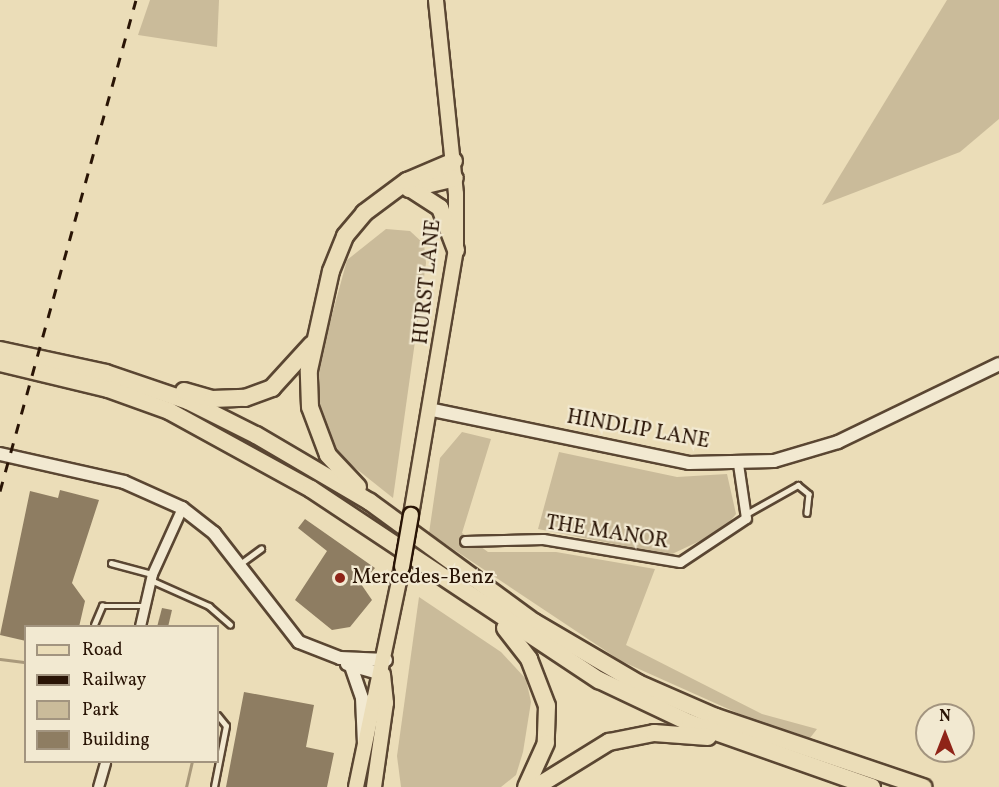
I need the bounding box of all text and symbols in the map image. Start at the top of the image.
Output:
street label: HURST LANE [409,218,447,346]
street label: HINDLIP LANE [565,405,711,455]
street label: THE MANOR [544,511,670,555]
place label: Mercedes-Benz [352,565,494,591]
marker: Mercedes-Benz [333,571,347,585]
legend [24,625,219,763]
text: Road [82,638,123,663]
text: Railway [82,668,146,693]
text: Park [82,698,119,723]
north arrow [915,703,975,763]
text: N [939,706,951,728]
text: Building [82,728,150,753]

